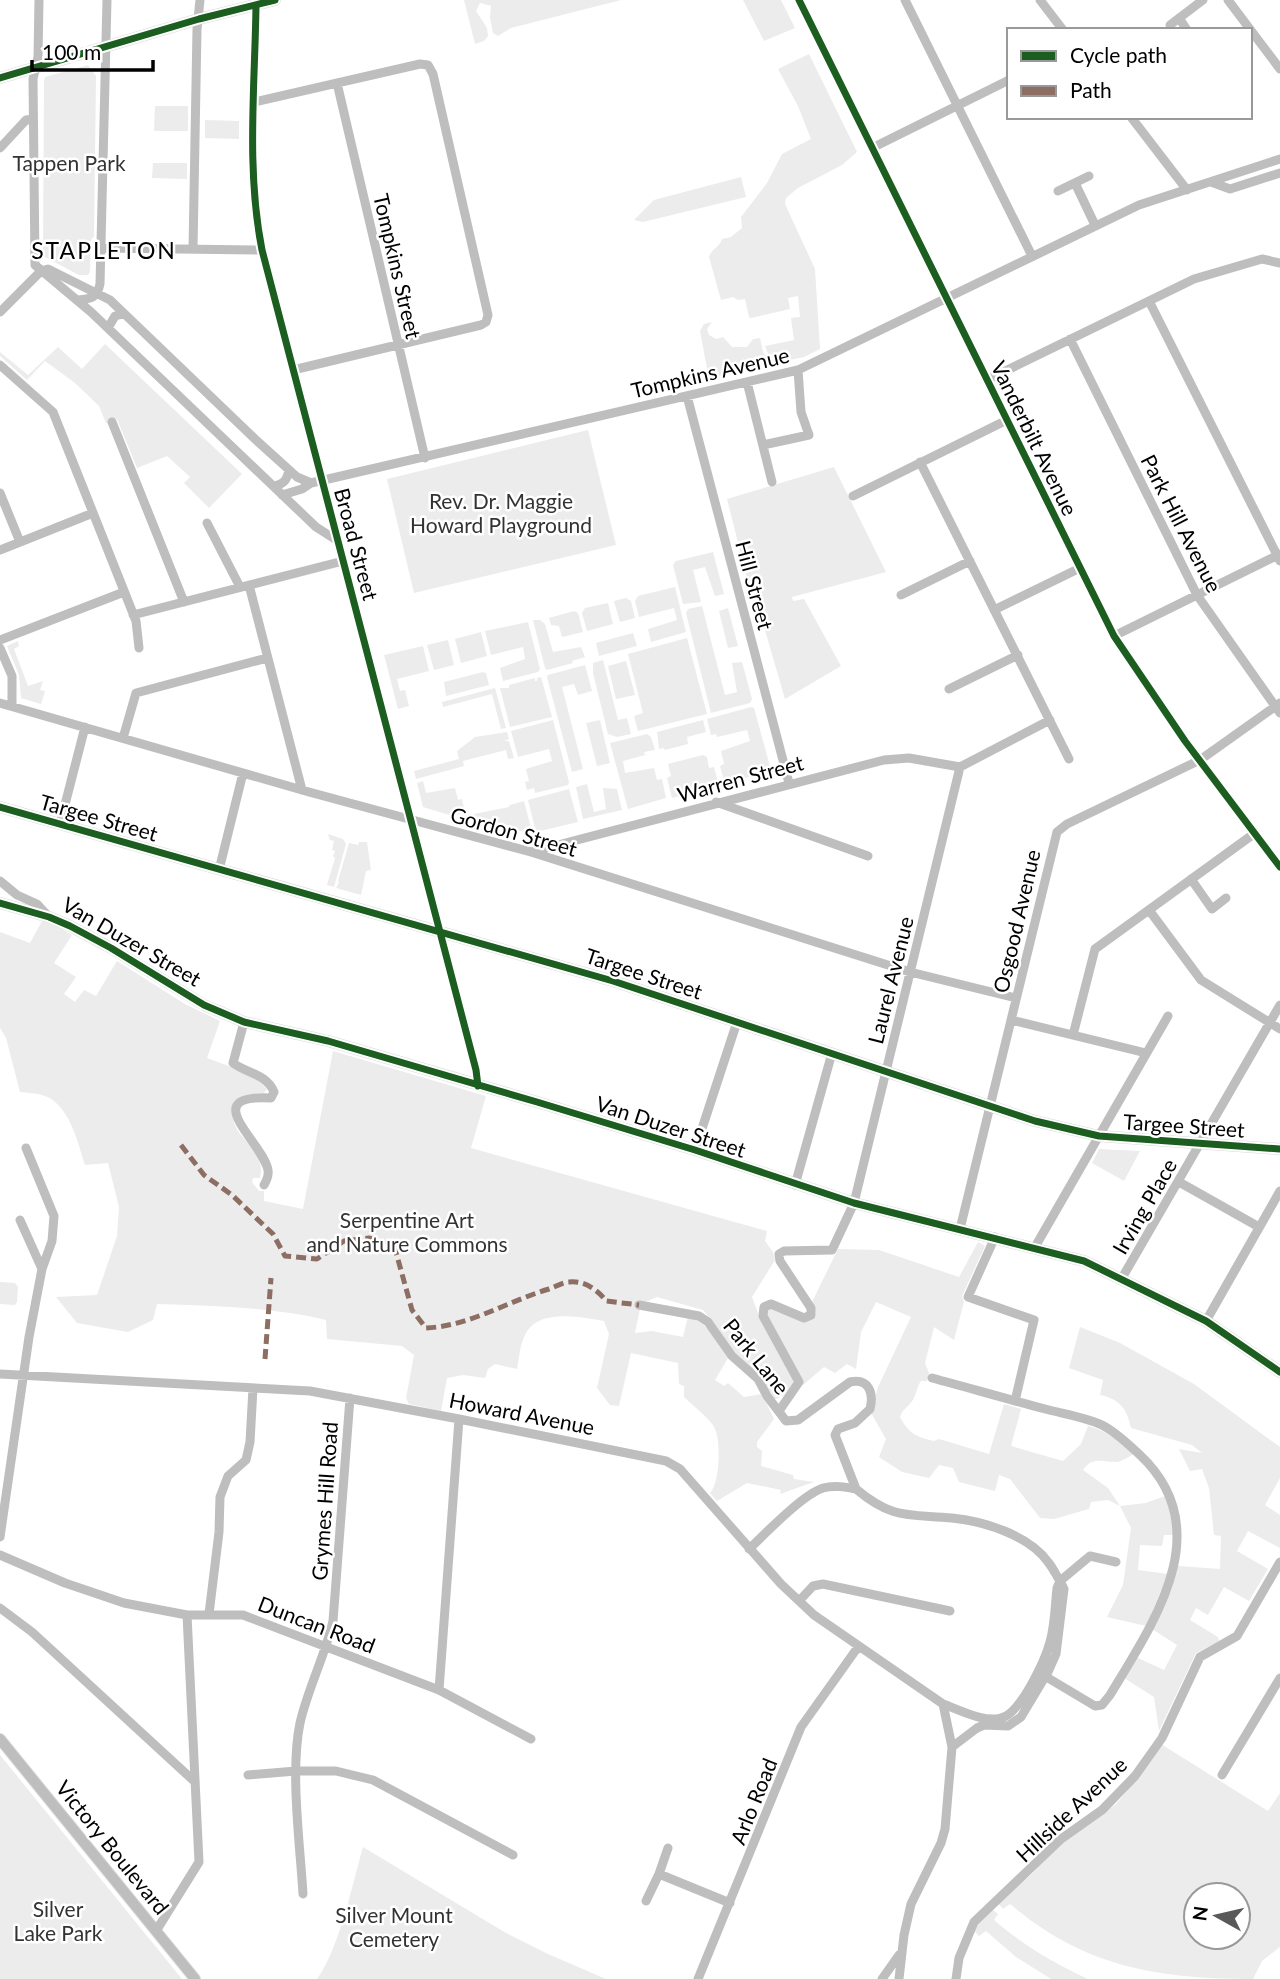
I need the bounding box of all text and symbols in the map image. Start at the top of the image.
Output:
scale bar [32,28,152,72]
legend [1007,28,1252,119]
text: 100 m [42,39,101,64]
text: Cycle path [1070,42,1167,67]
text: Path [1070,77,1112,102]
park label: Tappen Park [12,150,126,175]
street label: Tompkins Street [369,191,427,341]
district label: STAPLETON [31,236,177,264]
street label: Tompkins Avenue [629,342,791,402]
street label: Vanderbilt Avenue [987,357,1083,519]
street label: Park Hill Avenue [1136,450,1228,596]
street label: Broad Street [330,485,384,603]
park label: Rev. Dr. Maggie Howard Playground [410,488,592,537]
street label: Hill Street [731,538,779,633]
street label: Warren Street [674,749,806,807]
street label: Targee Street [37,788,161,846]
street label: Gordon Street [448,801,581,861]
street label: Osgood Avenue [987,847,1045,995]
street label: Van Duzer Street [58,891,206,991]
street label: Laurel Avenue [862,914,918,1046]
street label: Targee Street [582,942,706,1004]
street label: Van Duzer Street [593,1090,749,1162]
street label: Targee Street [1123,1108,1246,1142]
street label: Irving Place [1107,1154,1181,1258]
park label: Serpentine Art and Nature Commons [306,1207,508,1256]
street label: Park Lane [719,1313,795,1399]
street label: Howard Avenue [447,1387,597,1439]
street label: Grymes Hill Road [306,1421,342,1581]
street label: Duncan Road [255,1590,379,1658]
street label: Hillside Avenue [1011,1751,1131,1867]
street label: Arlo Road [724,1754,782,1848]
street label: Victory Boulevard [51,1775,175,1919]
north arrow [1182,1881,1252,1951]
park label: Silver Lake Park [14,1896,103,1945]
park label: Silver Mount Cemetery [335,1902,453,1951]
text: N [1187,1905,1212,1922]

